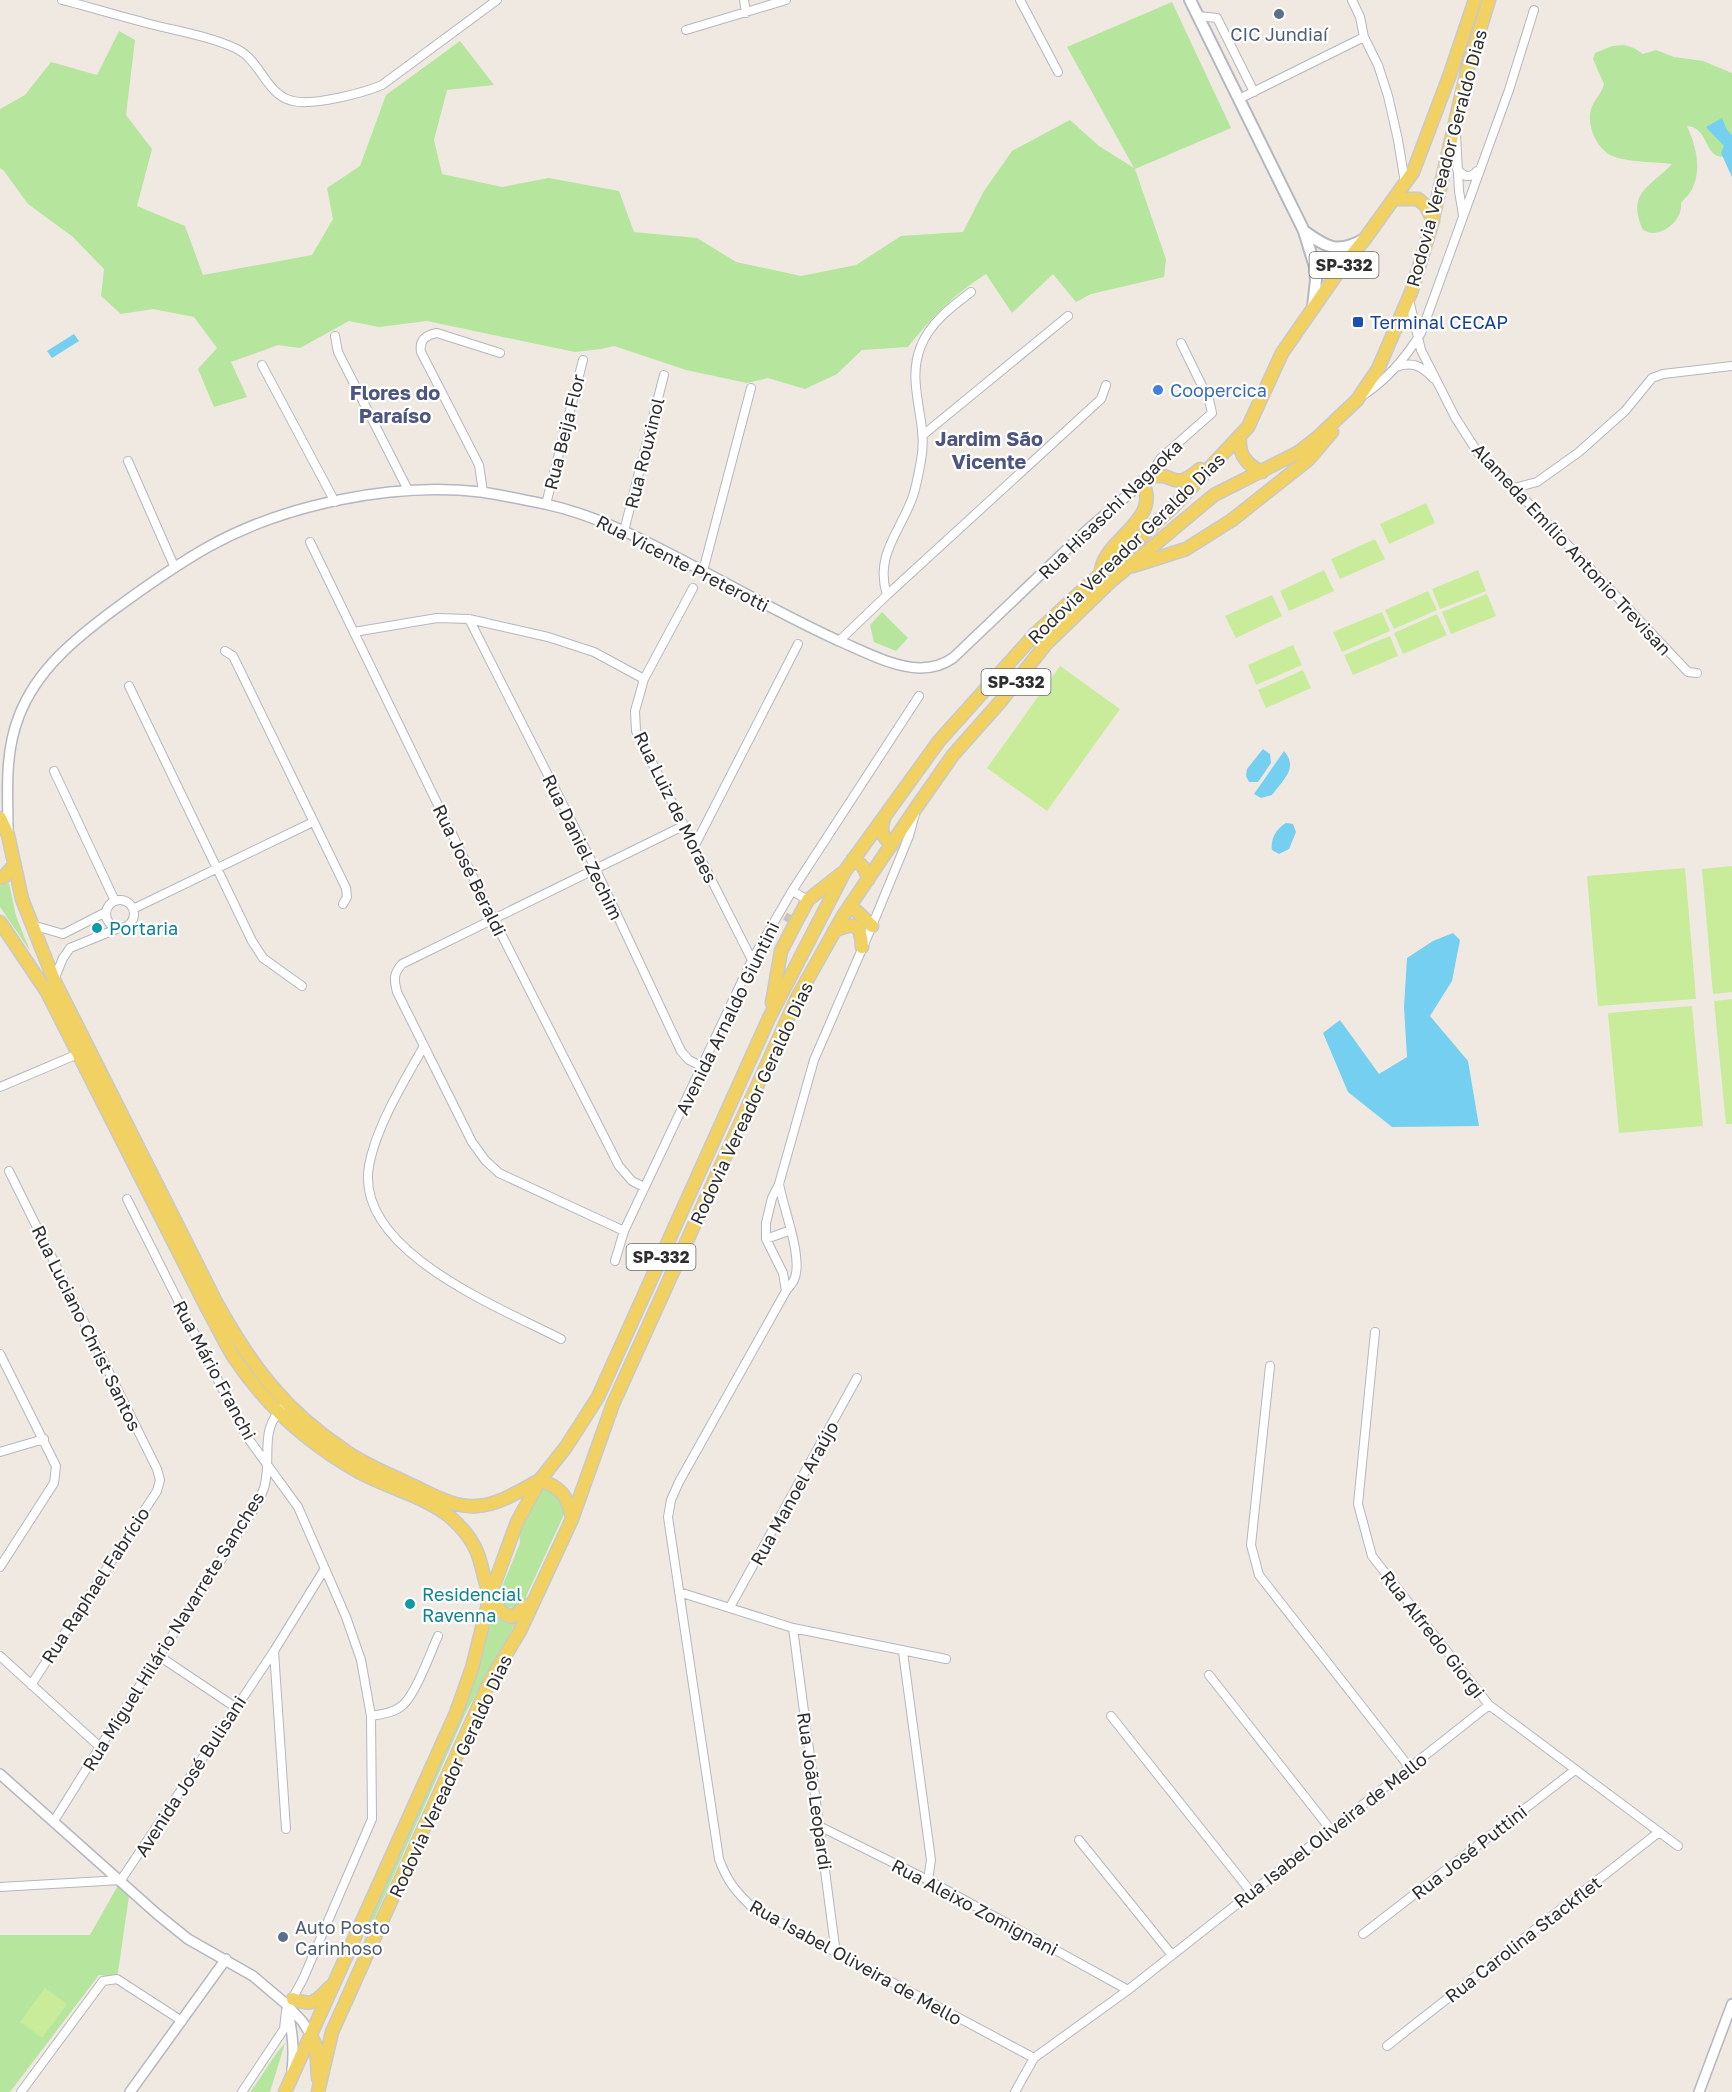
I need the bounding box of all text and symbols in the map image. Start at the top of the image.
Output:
marker: CIC Jundiaí [1272,7,1286,21]
place label: CIC Jundiaí [1230,23,1329,45]
street label: Rodovia Vereador Geraldo Dias [1401,27,1491,289]
road number: SP-332 [1310,252,1378,278]
place label: Terminal CECAP [1370,311,1508,333]
marker: Terminal CECAP [1351,315,1365,329]
street label: Rua Beija Flor [539,372,589,492]
place label: Coopercica [1170,379,1267,401]
district label: Flores do Paraíso [350,380,440,427]
marker: Coopercica [1151,383,1165,397]
street label: Rua Rouxinol [620,395,668,511]
district label: Jardim São Vicente [935,426,1043,473]
street label: Rua Hisaschi Nagaoka [1033,435,1187,583]
street label: Alameda Emílio Antonio Trevisan [1468,438,1676,660]
street label: Rodovia Vereador Geraldo Dias [1023,448,1229,648]
street label: Rua Vicente Preterotti [593,510,773,616]
road number: SP-332 [982,669,1050,695]
street label: Rua Luiz de Moraes [630,728,722,886]
street label: Rua Daniel Zechim [538,771,628,923]
street label: Rua José Beraldi [429,801,511,939]
place label: Portaria [109,917,178,939]
street label: Avenida Arnaldo Giuntini [671,918,783,1118]
marker: Portaria [90,921,104,935]
street label: Rodovia Vereador Geraldo Dias [685,978,817,1228]
street label: Rua Luciano Christ Santos [28,1222,146,1434]
road number: SP-332 [626,1244,696,1270]
street label: Rua Mário Franchi [169,1297,261,1443]
street label: Rua Manoel Araújo [745,1417,843,1569]
street label: Rua Miguel Hilário Navarrete Sanches [77,1487,269,1775]
street label: Rua Raphael Fabrício [36,1503,154,1667]
street label: Rua Alfredo Giorgi [1376,1566,1490,1702]
place label: Residencial Ravenna [422,1583,522,1626]
marker: Residencial Ravenna [403,1597,417,1611]
street label: Rodovia Vereador Geraldo Dias [384,1651,516,1901]
street label: Avenida José Bulisani [130,1692,250,1860]
street label: Rua João Leopardi [793,1711,837,1871]
street label: Rua Isabel Oliveira de Mello [1229,1748,1431,1912]
street label: Rua José Puttini [1407,1800,1531,1904]
street label: Rua Aleixo Zomignani [888,1854,1062,1960]
street label: Rua Carolina Stackflet [1441,1871,1605,2007]
street label: Rua Isabel Oliveira de Mello [746,1894,966,2030]
place label: Auto Posto Carinhoso [295,1916,390,1959]
marker: Auto Posto Carinhoso [276,1930,290,1944]

